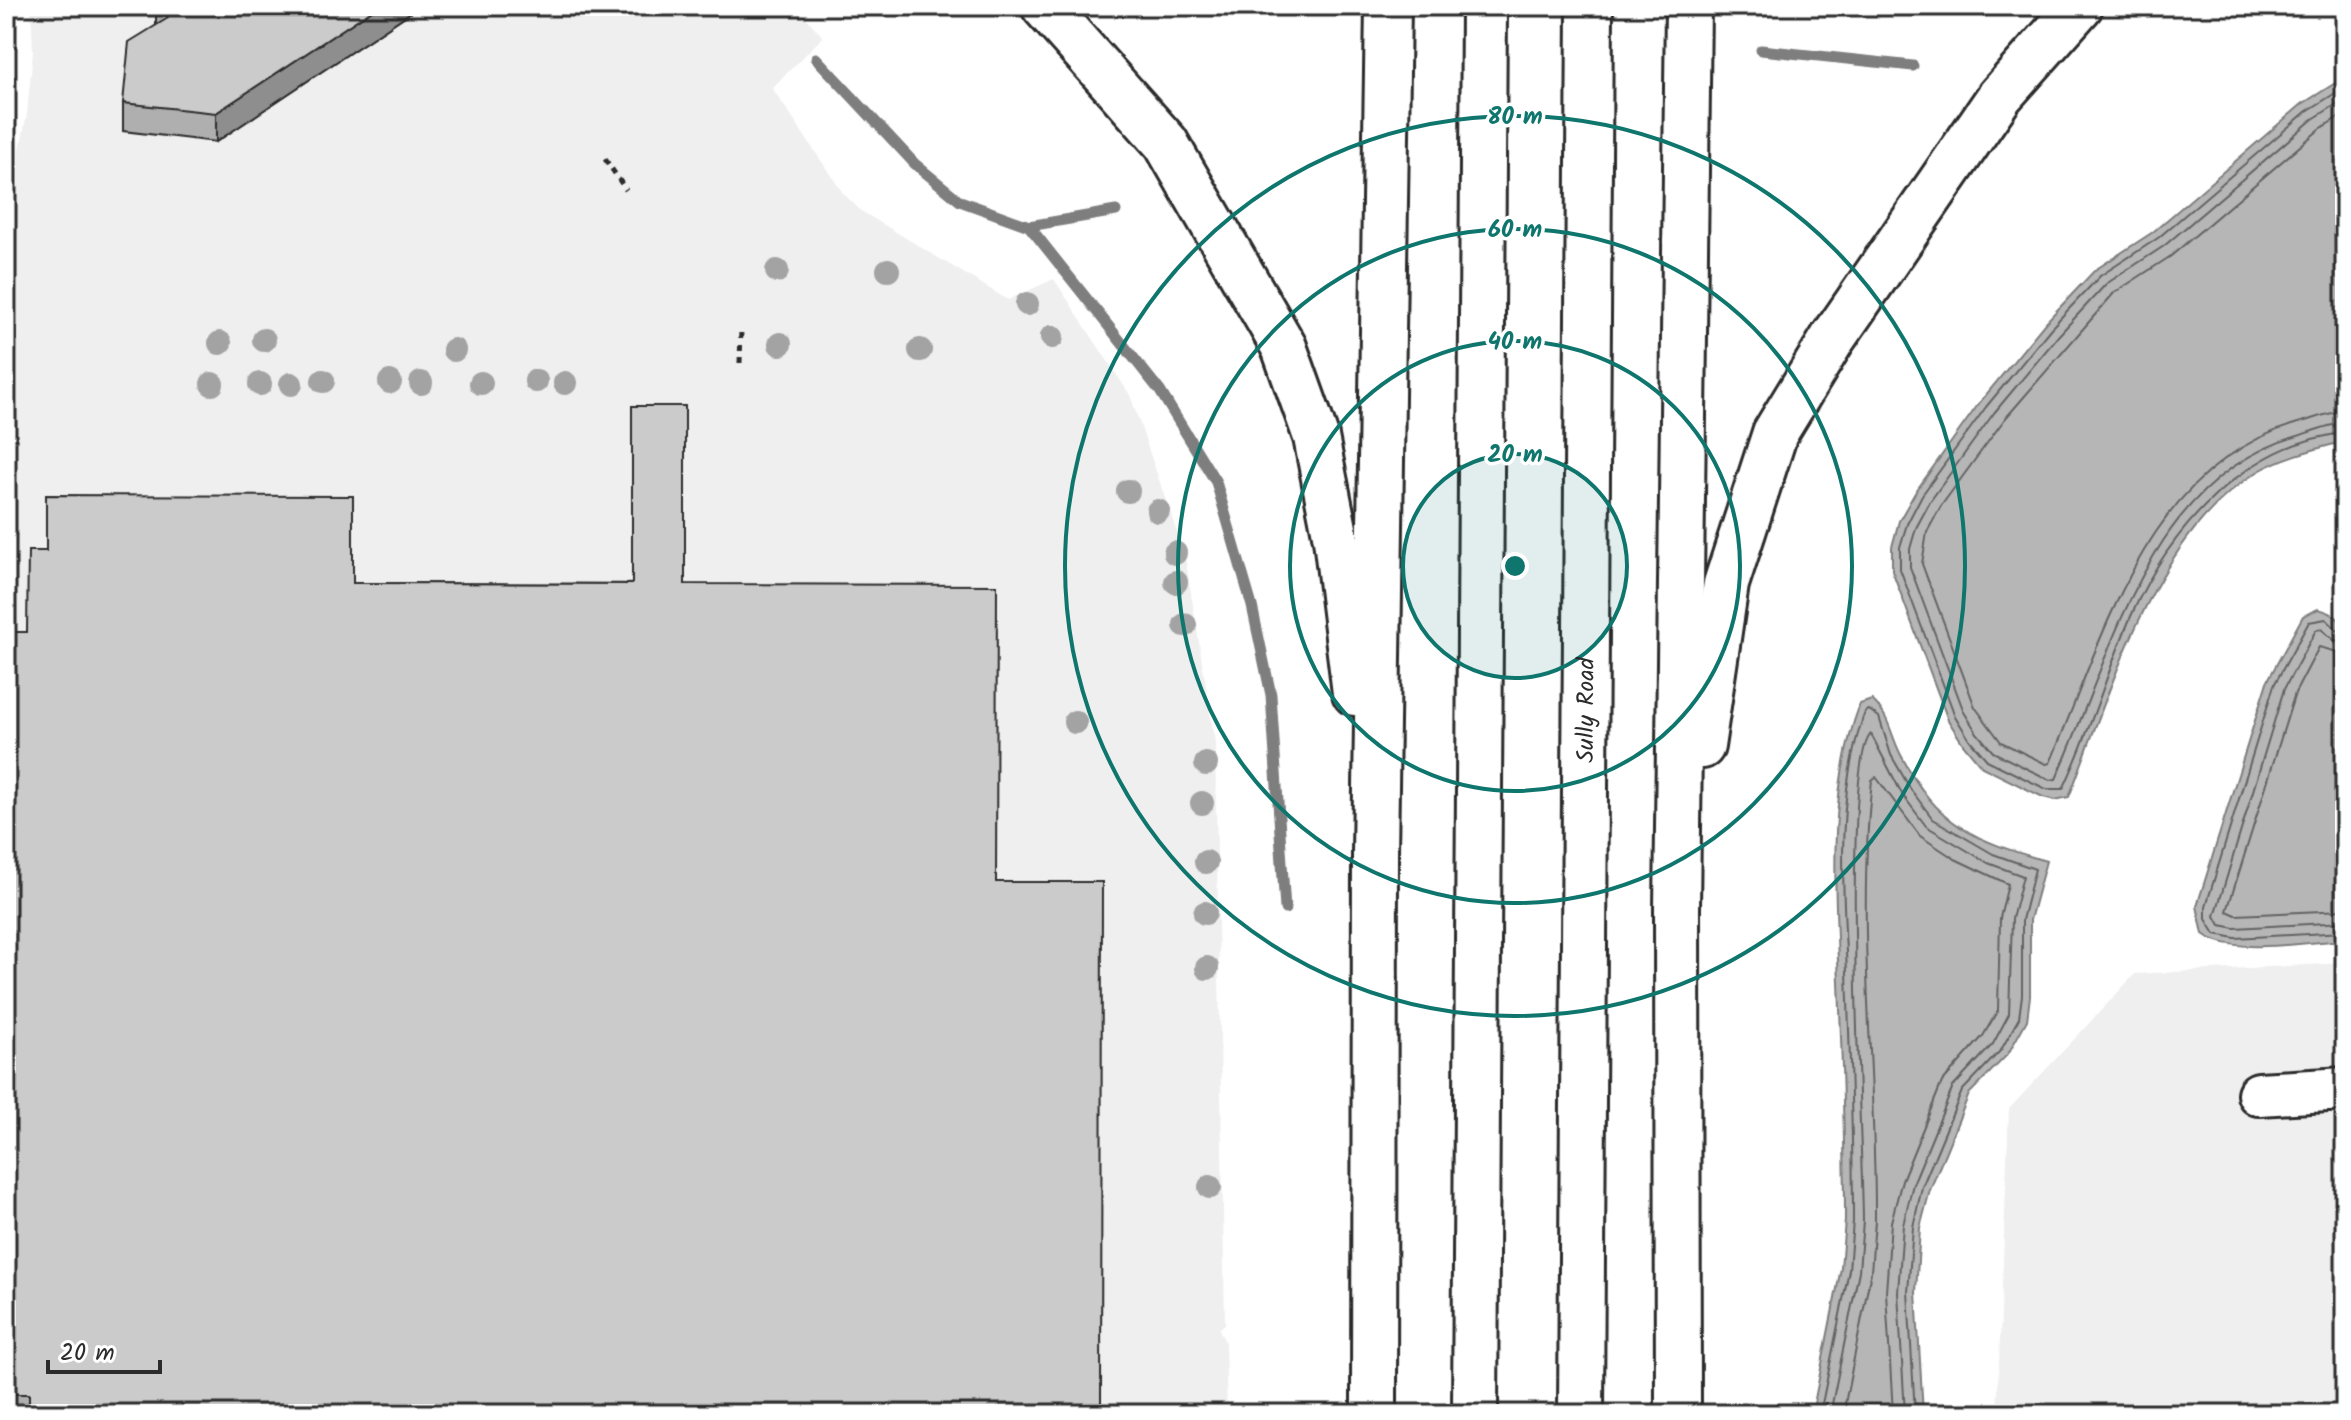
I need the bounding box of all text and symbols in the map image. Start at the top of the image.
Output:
text: 80 m [1487,98,1543,137]
text: 60 m [1488,211,1542,250]
text: 40 m [1488,323,1542,362]
text: 20 m [1487,436,1543,475]
centre of rings [1501,552,1529,580]
street label: Sully Road [1567,656,1607,763]
scale bar [48,1324,160,1374]
text: 20 m [60,1334,115,1373]

